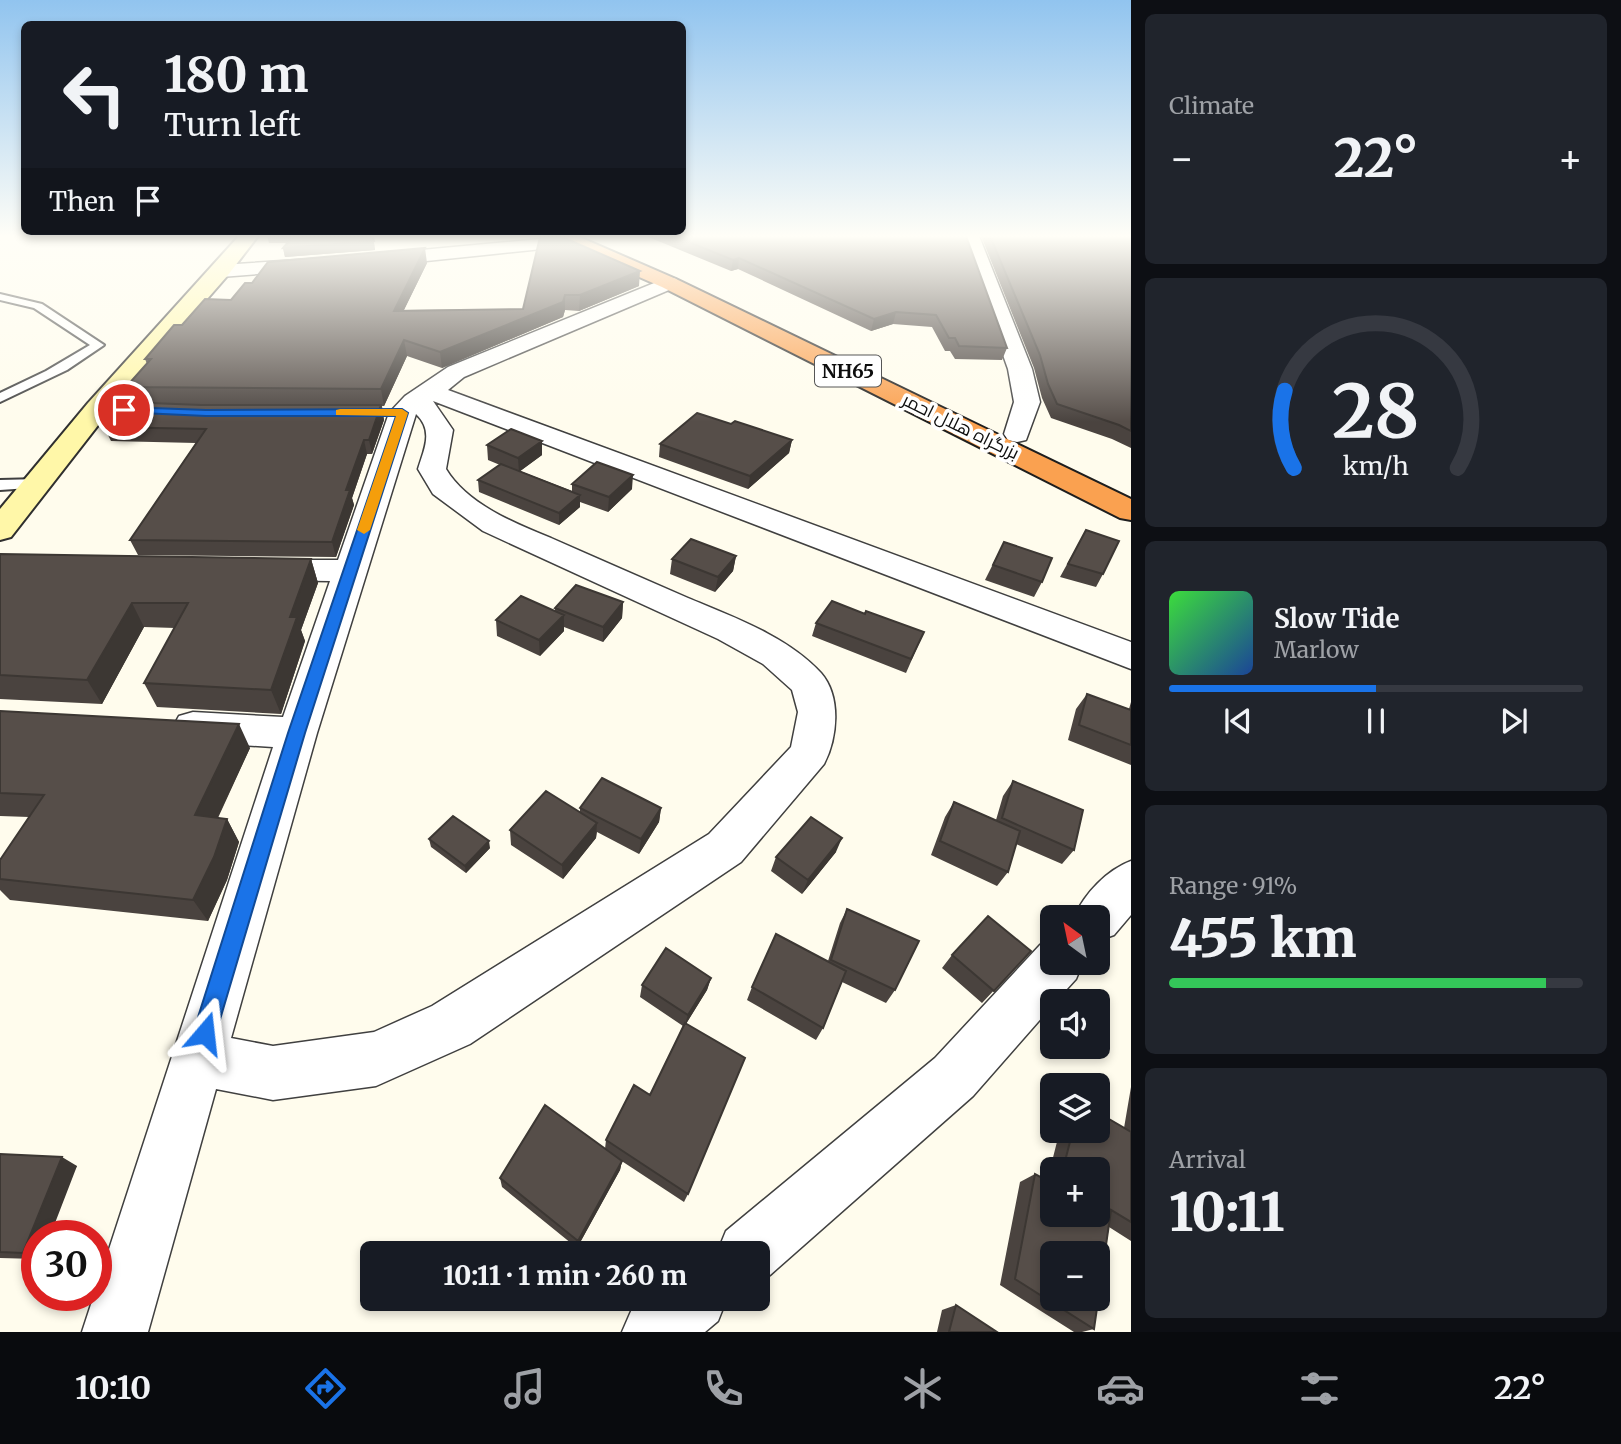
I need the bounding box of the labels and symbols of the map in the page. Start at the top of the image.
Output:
road number: NH65 [815,356,881,386]
pin [94,380,154,440]
street label: بزرگراه هلال احمر [898,387,1023,464]
north arrow [1040,905,1110,975]
position arrow [168,996,242,1070]
speed limit sign: 30 [21,1220,112,1311]

